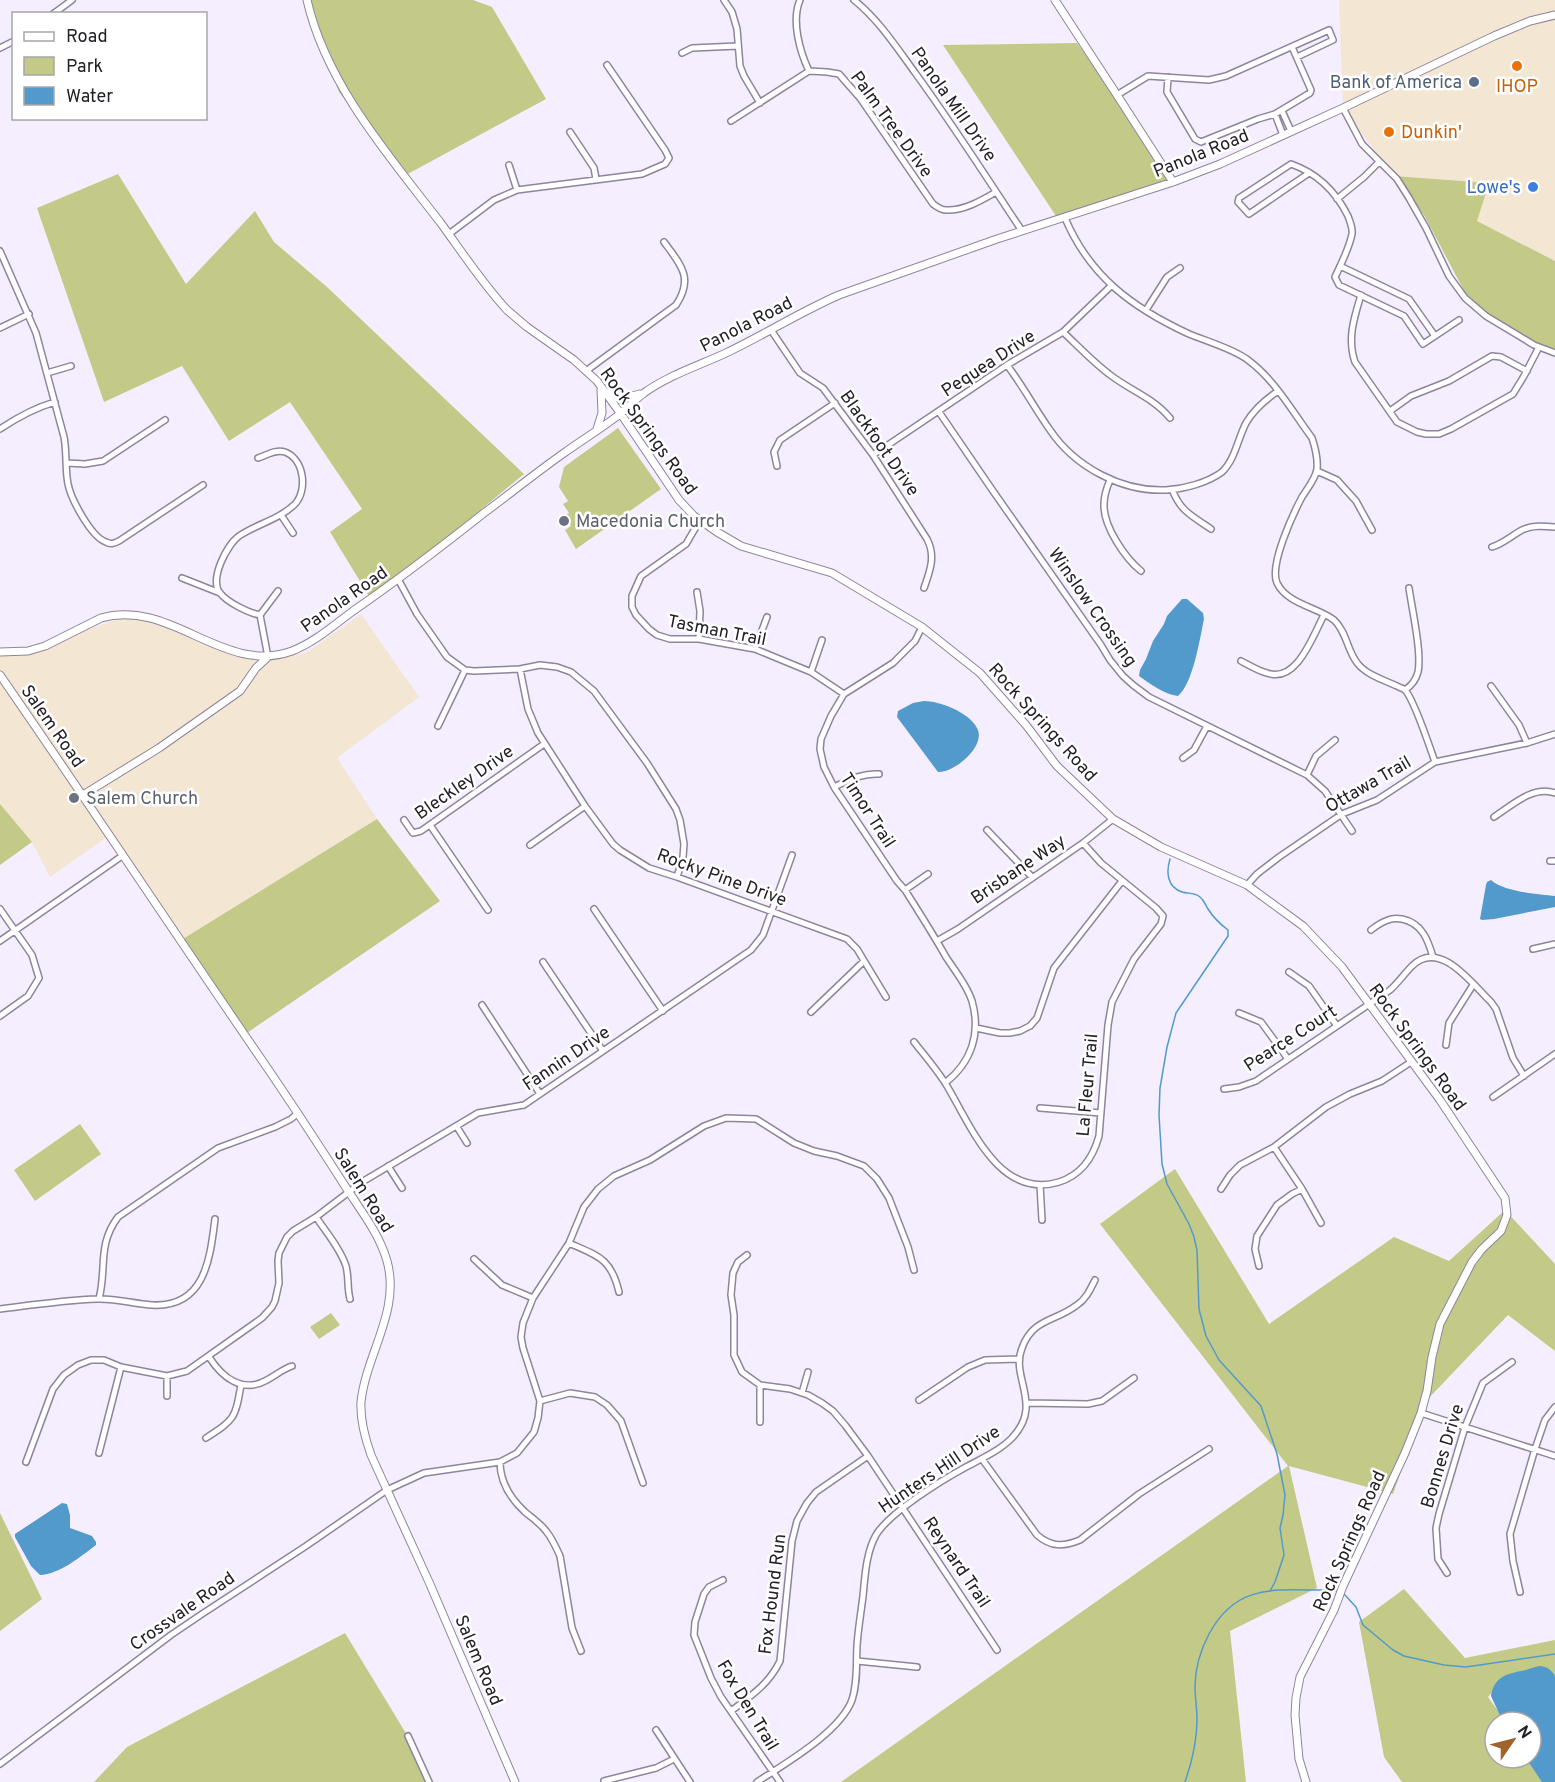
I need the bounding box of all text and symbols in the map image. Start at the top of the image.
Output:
legend [12,12,207,120]
text: Road [66,26,108,49]
street label: Panola Mill Drive [905,43,1001,167]
text: Park [66,56,103,79]
marker: IHOP [1510,59,1524,73]
street label: Palm Tree Drive [844,67,937,183]
place label: Bank of America [1330,72,1462,95]
marker: Bank of America [1467,75,1481,89]
place label: IHOP [1496,76,1538,99]
text: Water [66,86,113,109]
place label: Dunkin' [1401,122,1462,145]
street label: Panola Road [1150,125,1253,184]
marker: Dunkin' [1382,125,1396,139]
place label: Lowe's [1466,177,1521,200]
marker: Lowe's [1526,180,1540,194]
street label: Panola Road [696,292,797,359]
street label: Pequea Drive [937,325,1040,403]
street label: Rock Springs Road [594,364,702,500]
street label: Blackfoot Drive [834,386,924,501]
place label: Macedonia Church [576,511,725,534]
marker: Macedonia Church [557,514,571,528]
street label: Winslow Crossing [1042,544,1141,672]
street label: Panola Road [297,562,393,639]
street label: Tasman Trail [665,611,768,652]
street label: Rock Springs Road [983,659,1101,787]
street label: Salem Road [15,681,89,773]
street label: Bleckley Drive [411,741,519,826]
street label: Ottawa Trail [1322,751,1416,819]
street label: Timor Trail [834,769,900,853]
place label: Salem Church [86,788,198,811]
marker: Salem Church [67,791,81,805]
street label: Brisbane Way [967,830,1071,910]
street label: Rocky Pine Drive [653,844,790,913]
street label: Rock Springs Road [1363,980,1471,1116]
street label: Pearce Court [1240,1001,1342,1078]
street label: Fannin Drive [519,1022,615,1097]
street label: La Fleur Trail [1073,1033,1104,1138]
street label: Salem Road [328,1144,398,1238]
street label: Bonnes Drive [1417,1402,1470,1511]
street label: Hunters Hill Drive [874,1421,1005,1520]
street label: Rock Springs Road [1309,1468,1392,1616]
street label: Reynard Trail [917,1513,995,1613]
street label: Fox Hound Run [755,1532,792,1656]
street label: Crossvale Road [126,1567,240,1657]
street label: Salem Road [448,1612,507,1709]
street label: Fox Den Trail [711,1656,783,1755]
north arrow [1483,1710,1543,1770]
text: N [1512,1722,1535,1743]

